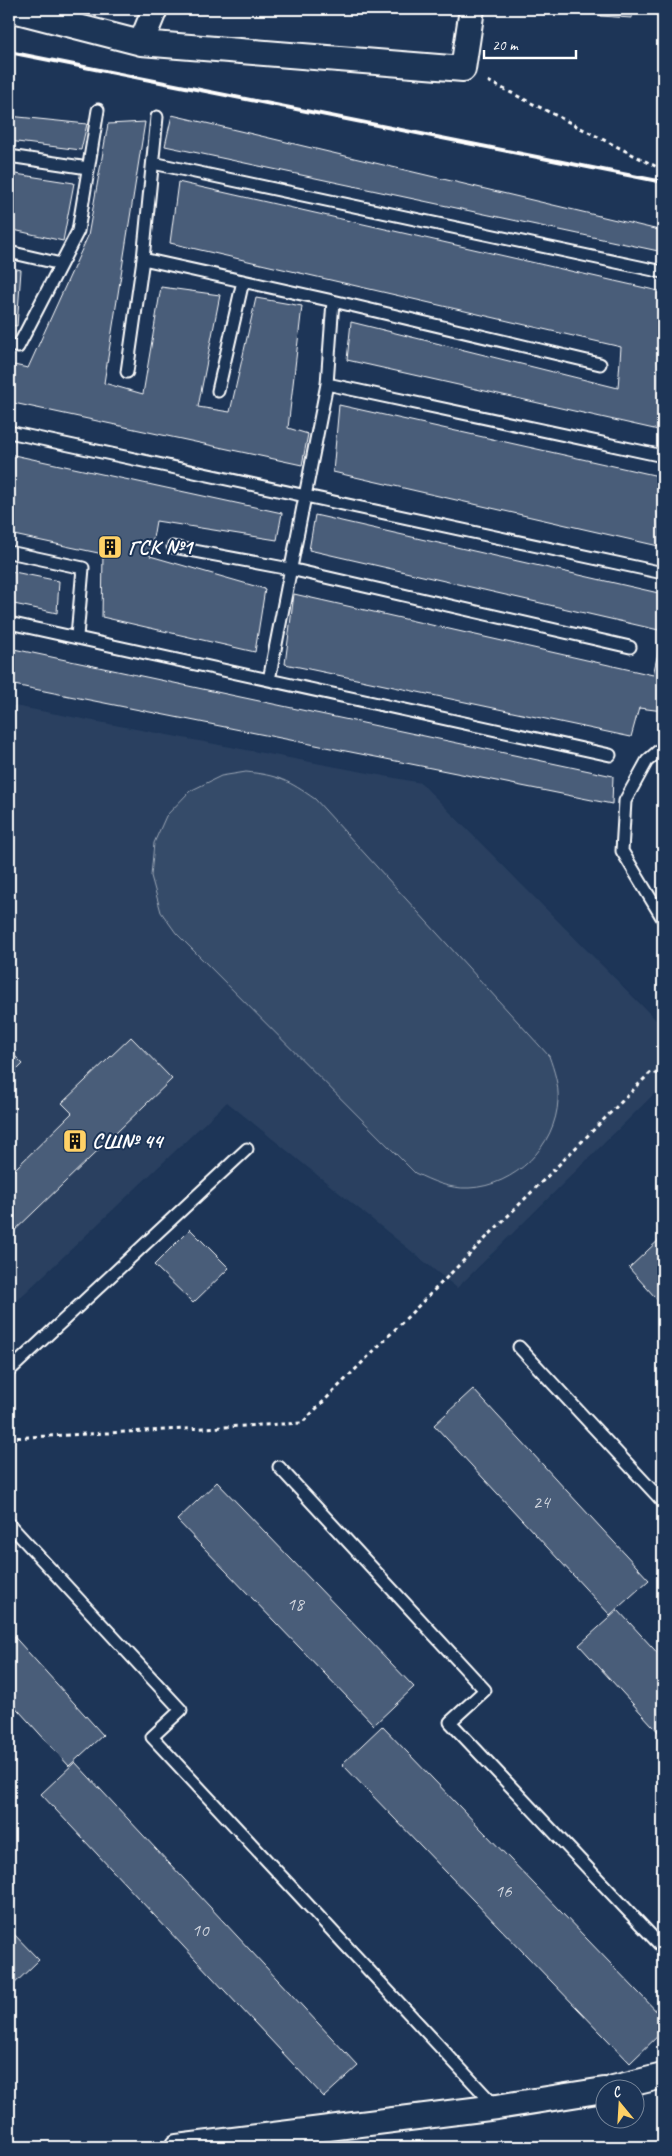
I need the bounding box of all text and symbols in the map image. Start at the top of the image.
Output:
scale bar [484,28,577,60]
text: 20 m [492,36,519,55]
building icon: ГСК №1 [97,534,123,560]
place label: ГСК №1 [128,534,195,560]
building icon: СШ№ 44 [62,1128,88,1154]
place label: СШ№ 44 [92,1128,165,1154]
house number: 24 [532,1490,552,1514]
house number: 18 [286,1592,306,1616]
house number: 16 [494,1879,513,1903]
house number: 10 [191,1918,210,1942]
north arrow [594,2078,644,2128]
text: С [610,2082,624,2101]

